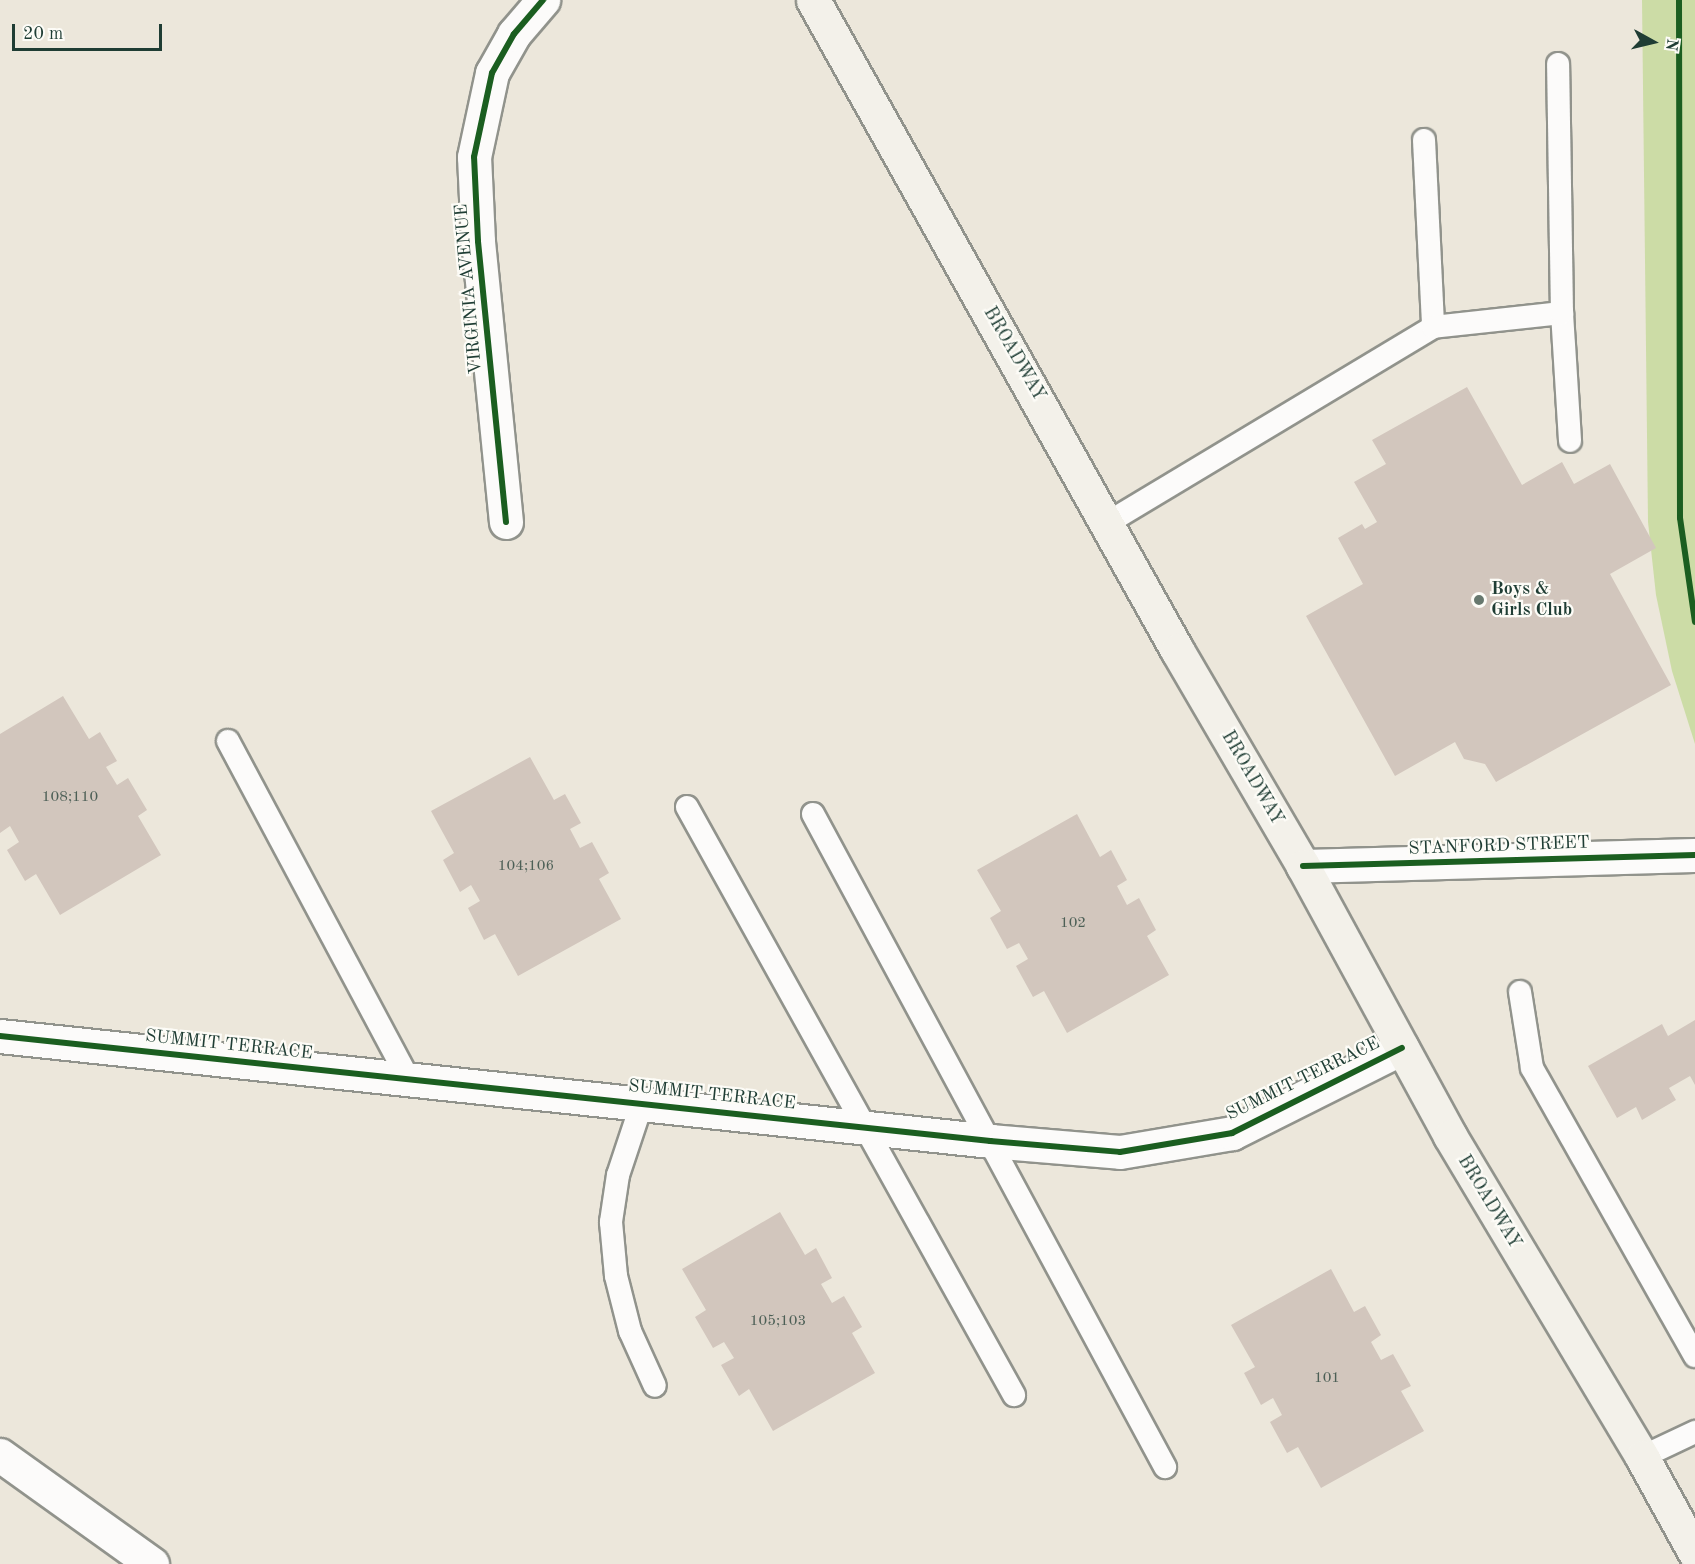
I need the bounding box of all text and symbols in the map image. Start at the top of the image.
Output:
scale bar [15,12,165,50]
north arrow [1623,12,1683,72]
text: 20 m [23,25,63,43]
text: N [1662,37,1680,52]
street label: VIRGINIA AVENUE [451,203,487,375]
street label: BROADWAY [978,303,1050,405]
place label: Boys & Girls Club [1491,579,1572,622]
marker: Boys & Girls Club [1472,593,1486,607]
street label: BROADWAY [1216,727,1288,829]
house number: 108;110 [42,789,98,807]
street label: STANFORD STREET [1408,832,1590,860]
house number: 104;106 [498,858,554,876]
house number: 102 [1060,915,1086,933]
street label: SUMMIT TERRACE [144,1025,314,1065]
street label: SUMMIT TERRACE [1223,1032,1383,1126]
street label: SUMMIT TERRACE [627,1075,797,1115]
street label: BROADWAY [1453,1151,1525,1253]
house number: 105;103 [750,1313,806,1331]
house number: 101 [1314,1370,1340,1388]

